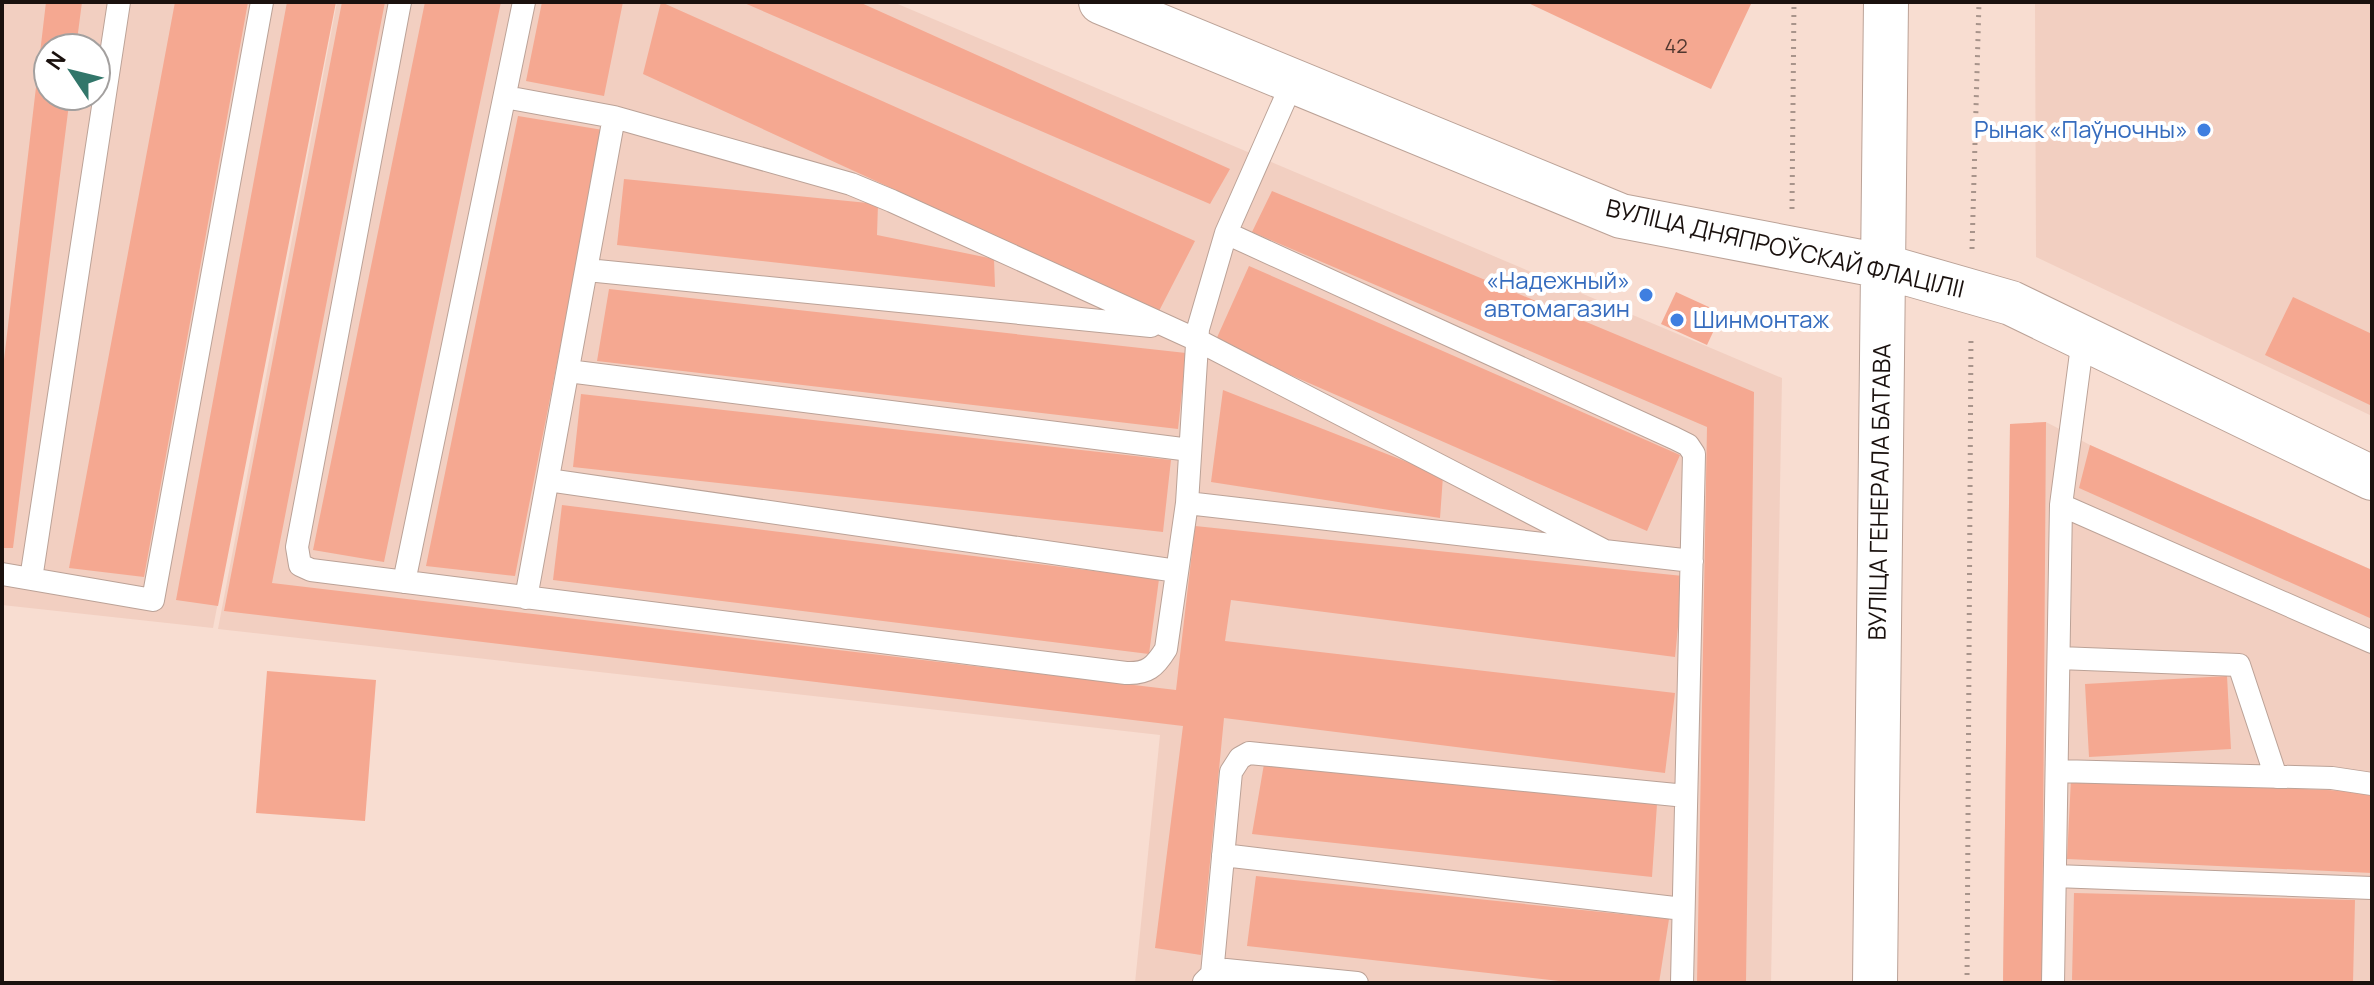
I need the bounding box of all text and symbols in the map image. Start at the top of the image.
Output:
north arrow [32,32,112,112]
house number: 42 [1664,32,1688,59]
text: N [39,45,72,76]
place label: Рынак «Паўночны» [1974,112,2188,145]
marker: Рынак «Паўночны» [2195,121,2213,139]
street label: ВУЛІЦА ДНЯПРОЎСКАЙ ФЛАЦІЛІІ [1603,190,1968,305]
place label: «Надежный» автомагазин [1484,263,1630,324]
marker: «Надежный» автомагазин [1637,286,1655,304]
place label: Шинмонтаж [1693,302,1830,335]
marker: Шинмонтаж [1668,311,1686,329]
street label: ВУЛІЦА ГЕНЕРАЛА БАТАВА [1859,343,1898,641]

